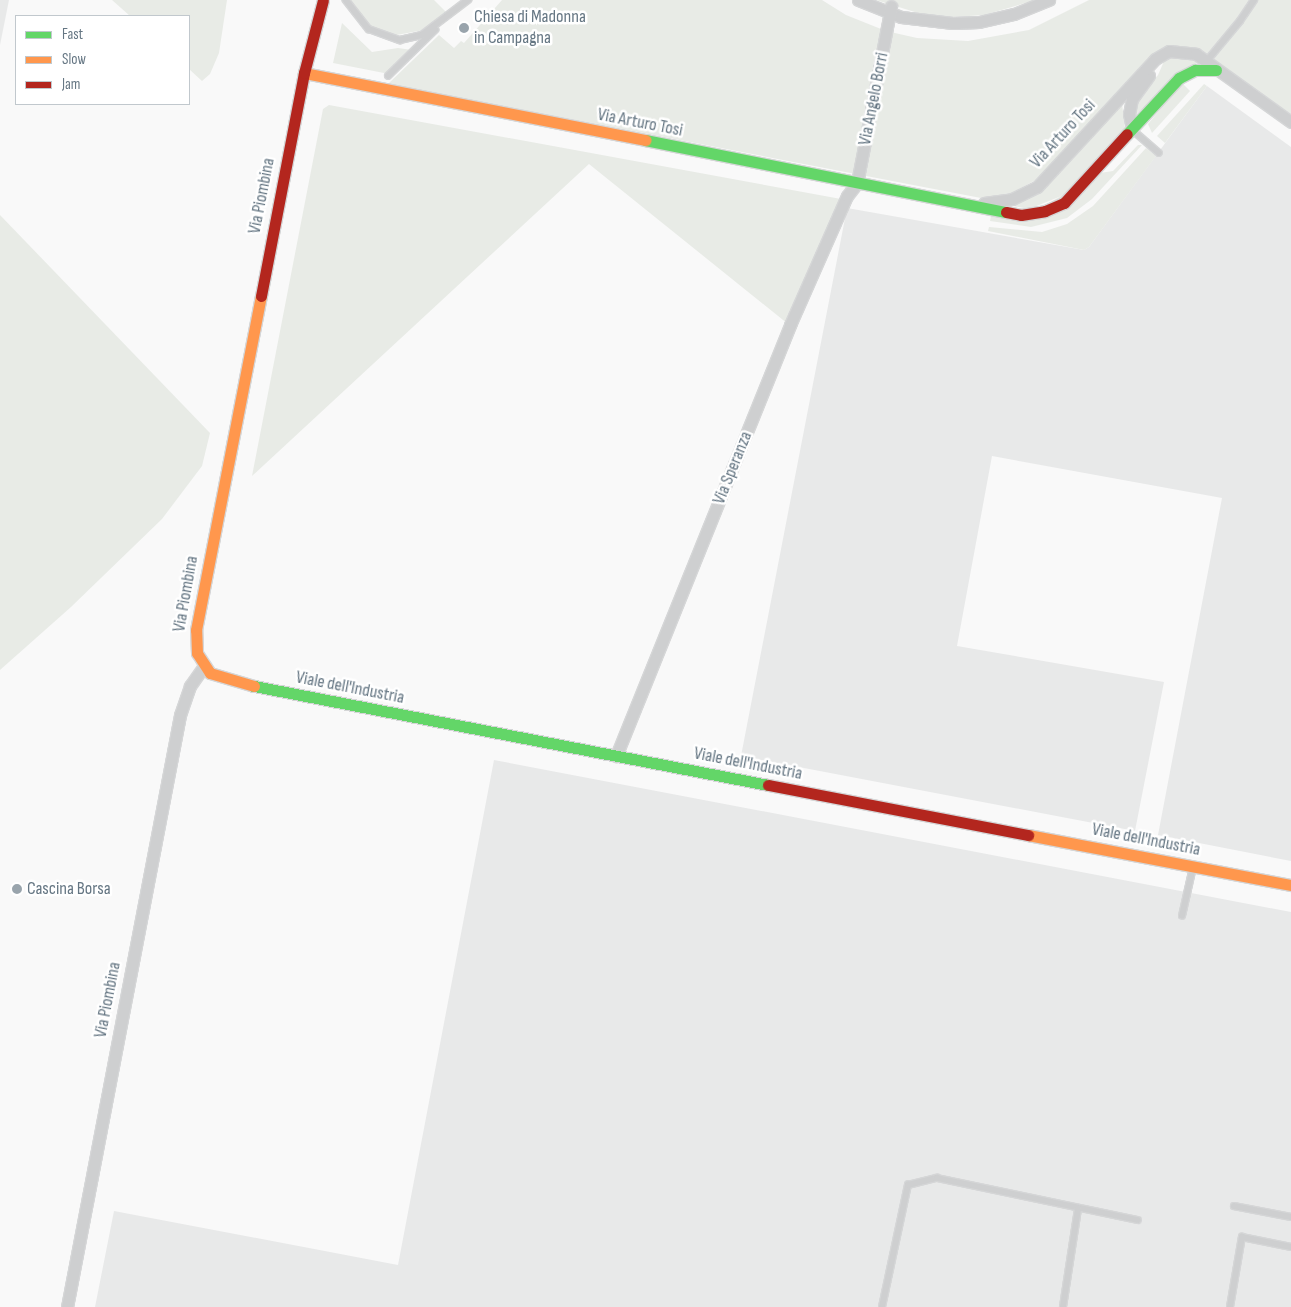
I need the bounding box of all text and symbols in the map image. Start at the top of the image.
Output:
place label: Chiesa di Madonna in Campagna [474,7,586,50]
legend [15,15,190,105]
marker: Chiesa di Madonna in Campagna [458,22,470,34]
text: Fast [62,25,83,44]
text: Slow [62,50,86,69]
street label: Via Angelo Borri [854,51,894,147]
text: Jam [62,75,80,94]
street label: Via Arturo Tosi [1026,95,1100,173]
street label: Via Arturo Tosi [596,104,684,142]
street label: Via Piombina [244,156,280,236]
street label: Via Speranza [709,428,757,508]
street label: Via Piombina [169,554,203,634]
street label: Viale dell'Industria [294,667,406,709]
street label: Viale dell'Industria [692,743,804,785]
street label: Viale dell'Industria [1090,819,1202,861]
place label: Cascina Borsa [27,878,111,900]
marker: Cascina Borsa [11,883,23,895]
street label: Via Piombina [90,960,126,1040]

